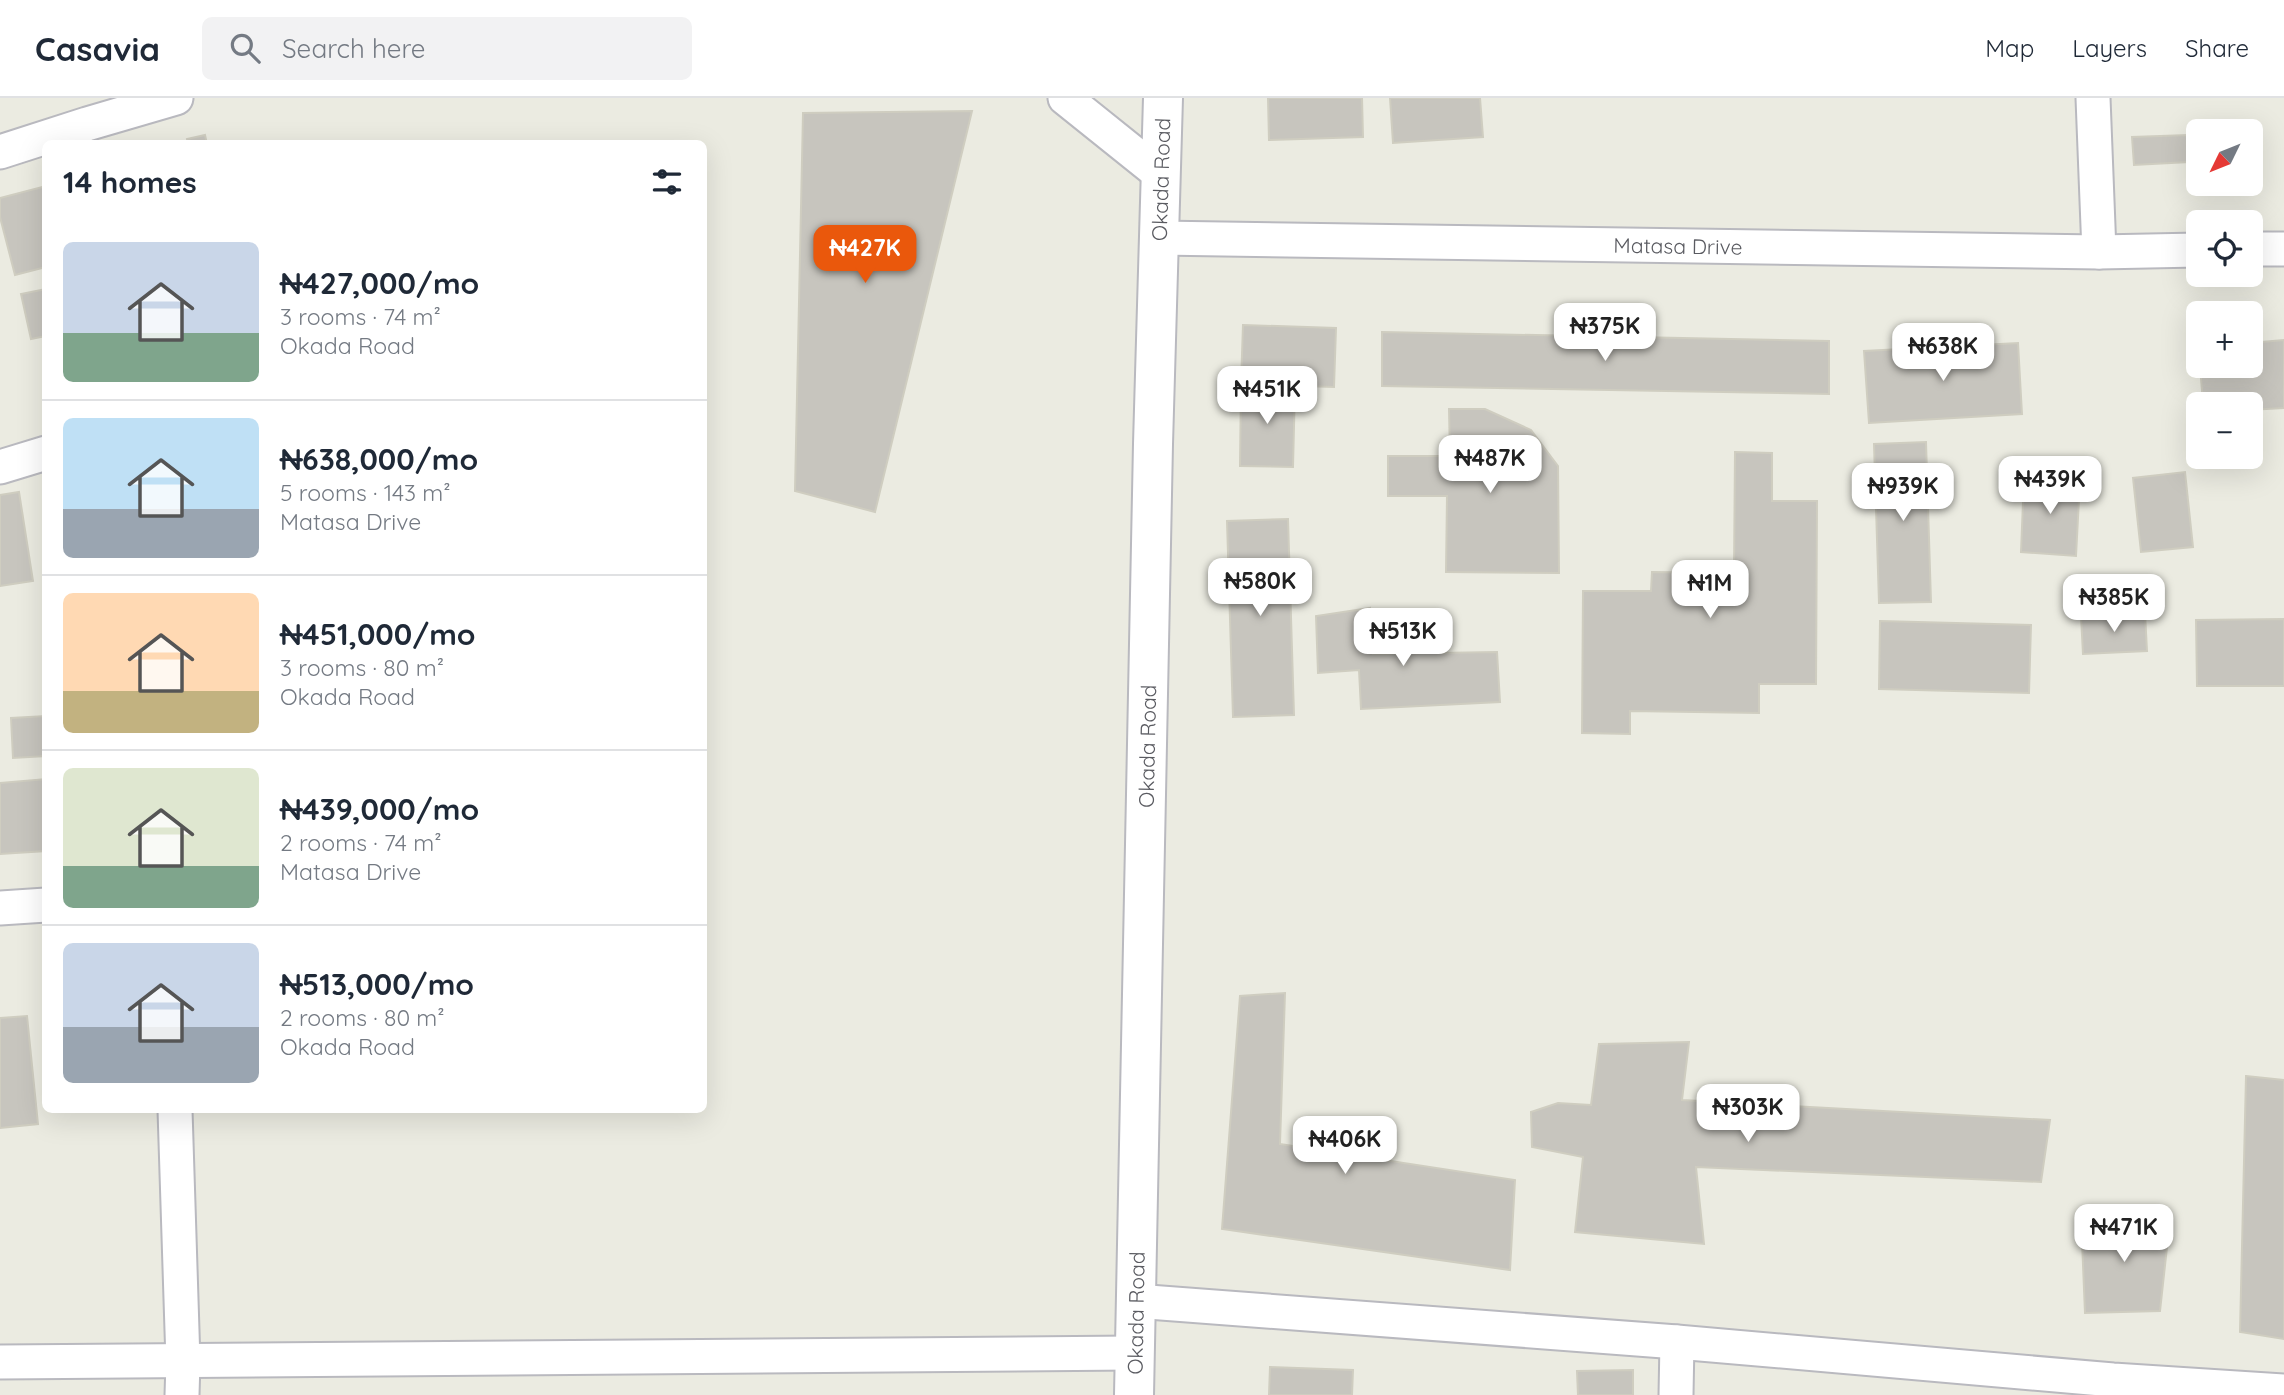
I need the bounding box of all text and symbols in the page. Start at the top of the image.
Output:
search box [202,17,692,80]
text: Casavia [35,28,160,69]
icon: search [226,29,264,67]
text: Search here [282,32,426,65]
text: Map [1985,33,2034,63]
text: Layers [2072,33,2147,63]
text: Share [2185,33,2249,63]
street label: Okada Road [1146,117,1175,241]
north arrow [2186,119,2263,196]
map controls [2186,119,2263,469]
text: 14 homes [63,163,197,201]
icon: filters [648,163,686,201]
button: locate [2186,210,2263,287]
pin: ₦427K [816,226,914,285]
street label: Matasa Drive [1613,232,1743,260]
text: ₦427K [829,233,901,262]
text: ₦427,000/mo [280,264,479,302]
icon: home [119,270,203,354]
button: + [2186,301,2263,378]
text: 3 rooms · 74 m² [280,302,441,331]
pin: ₦375K [1556,303,1654,363]
text: ₦375K [1570,311,1640,340]
pin: ₦638K [1894,324,1992,383]
text: Okada Road [280,331,415,360]
text: ₦638K [1908,331,1978,360]
pin: ₦451K [1218,366,1316,426]
text: ₦451K [1233,374,1301,403]
button: − [2186,392,2263,469]
pin: ₦487K [1441,436,1539,495]
text: ₦638,000/mo [280,440,478,478]
text: ₦487K [1455,443,1525,472]
icon: home [119,446,203,530]
pin: ₦439K [2001,456,2099,516]
pin: ₦939K [1854,464,1952,523]
text: ₦439K [2015,464,2085,493]
text: ₦939K [1868,471,1938,500]
text: 5 rooms · 143 m² [280,478,451,507]
text: Matasa Drive [280,507,421,536]
pin: ₦580K [1211,559,1309,618]
pin: ₦1M [1676,560,1744,620]
text: ₦580K [1224,566,1296,595]
text: ₦1M [1688,568,1732,597]
pin: ₦385K [2065,574,2163,634]
text: ₦385K [2079,582,2149,611]
pin: ₦513K [1354,608,1452,668]
text: ₦451,000/mo [280,615,476,653]
text: ₦513K [1370,616,1436,645]
icon: home [119,621,203,705]
text: 3 rooms · 80 m² [280,653,444,682]
text: Okada Road [280,682,415,711]
street label: Okada Road [1133,684,1161,808]
text: ₦439,000/mo [280,790,479,828]
icon: home [119,796,203,880]
text: 2 rooms · 74 m² [280,828,442,857]
text: Matasa Drive [280,857,421,886]
text: ₦513,000/mo [280,965,474,1003]
icon: home [119,971,203,1055]
text: 2 rooms · 80 m² [280,1003,445,1032]
text: Okada Road [280,1032,415,1061]
pin: ₦303K [1699,1084,1797,1144]
text: ₦303K [1713,1092,1783,1121]
pin: ₦406K [1296,1116,1394,1176]
text: ₦406K [1309,1124,1381,1153]
pin: ₦471K [2075,1204,2173,1264]
text: ₦471K [2090,1212,2158,1241]
street label: Okada Road [1121,1251,1150,1375]

